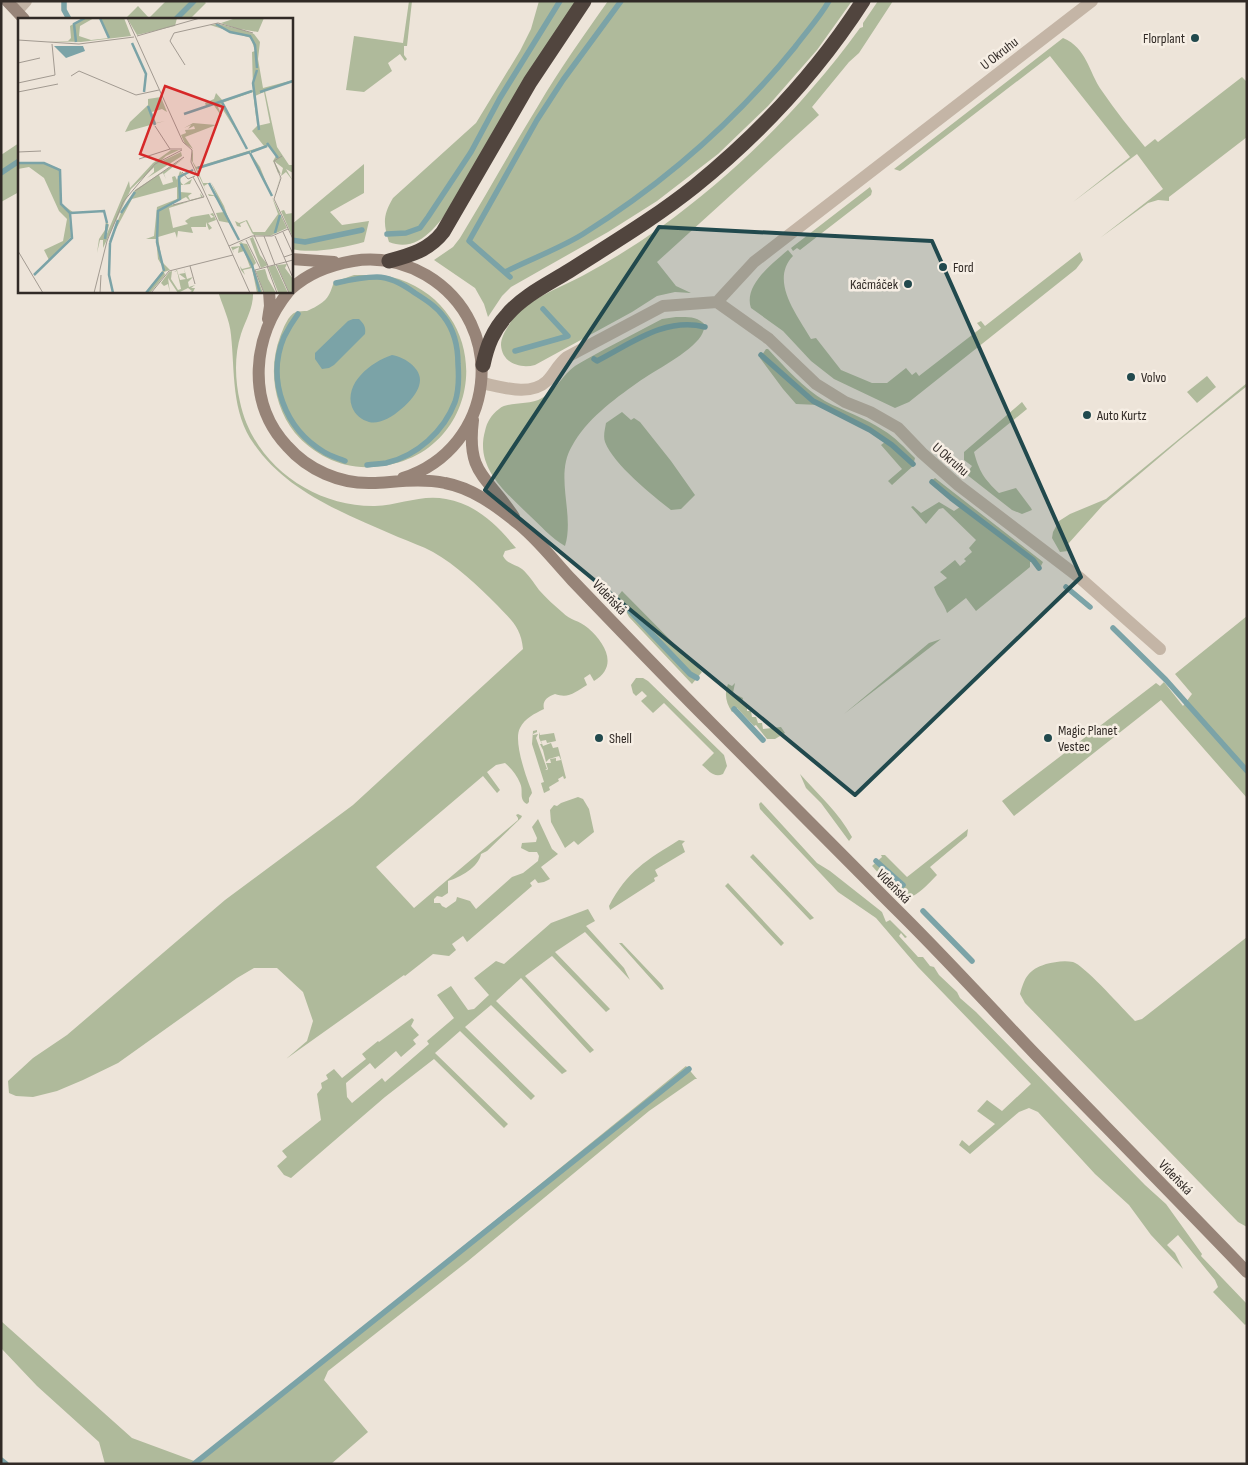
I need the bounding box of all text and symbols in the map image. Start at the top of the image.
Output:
inset map [18,18,292,292]
place label: Florplant [1143,30,1185,47]
marker: Florplant [1189,32,1201,44]
street label: U Okruhu [977,33,1022,73]
place label: Ford [953,259,974,276]
marker: Ford [937,261,949,273]
place label: Kačmáček [850,276,899,293]
marker: Kačmáček [902,278,914,290]
place label: Volvo [1141,369,1167,386]
marker: Volvo [1125,371,1137,383]
place label: Auto Kurtz [1096,407,1147,424]
marker: Auto Kurtz [1081,409,1093,421]
street label: U Okruhu [929,439,973,480]
street label: Vídeňská [589,576,630,618]
place label: Magic Planet Vestec [1058,722,1117,755]
place label: Shell [609,730,632,747]
marker: Shell [593,732,605,744]
marker: Magic Planet Vestec [1042,732,1054,744]
street label: Vídeňská [873,865,915,907]
street label: Vídeňská [1155,1156,1196,1198]

